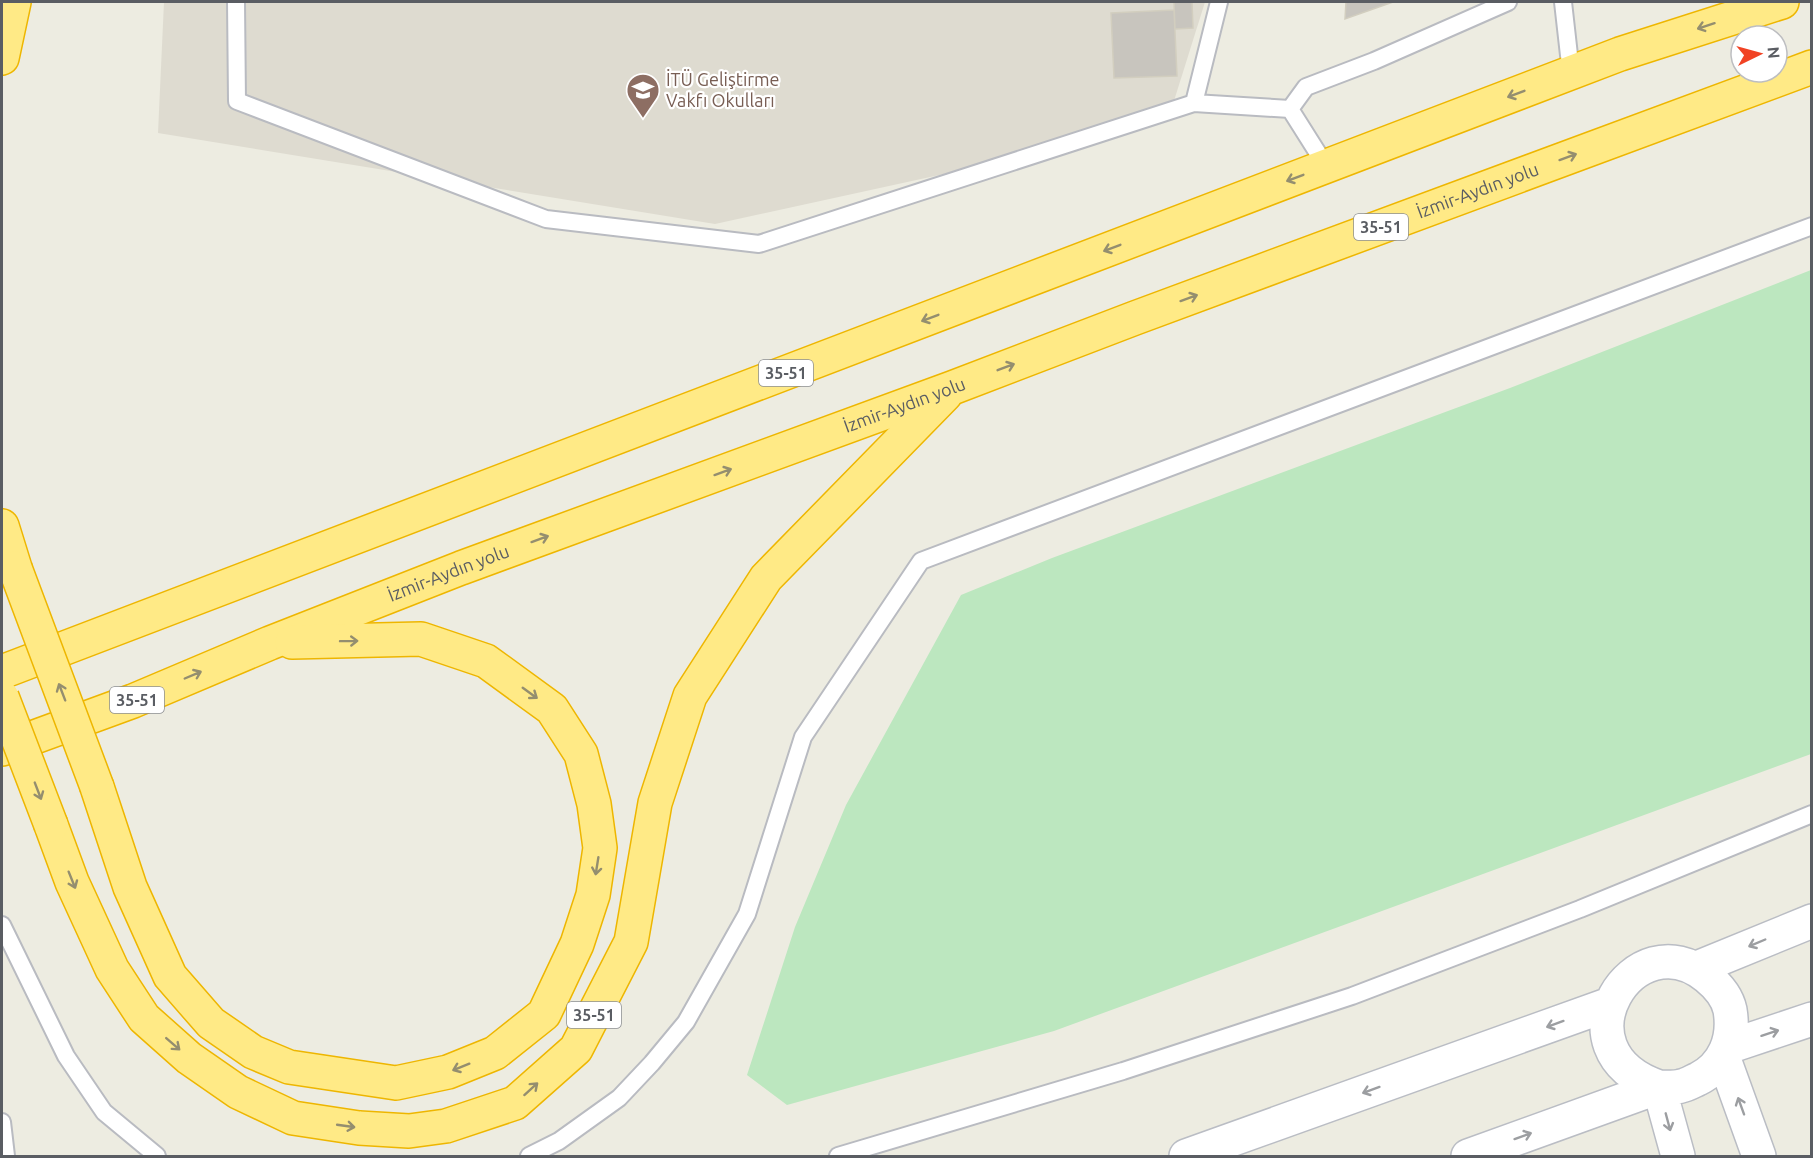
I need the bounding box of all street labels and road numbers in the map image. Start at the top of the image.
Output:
street label: İzmir-Aydın yolu [1414,158,1541,222]
road number: 35-51 [1354,214,1408,240]
road number: 35-51 [759,360,813,386]
street label: İzmir-Aydın yolu [841,373,968,436]
street label: İzmir-Aydın yolu [385,540,512,605]
road number: 35-51 [110,687,164,713]
road number: 35-51 [567,1002,621,1028]

